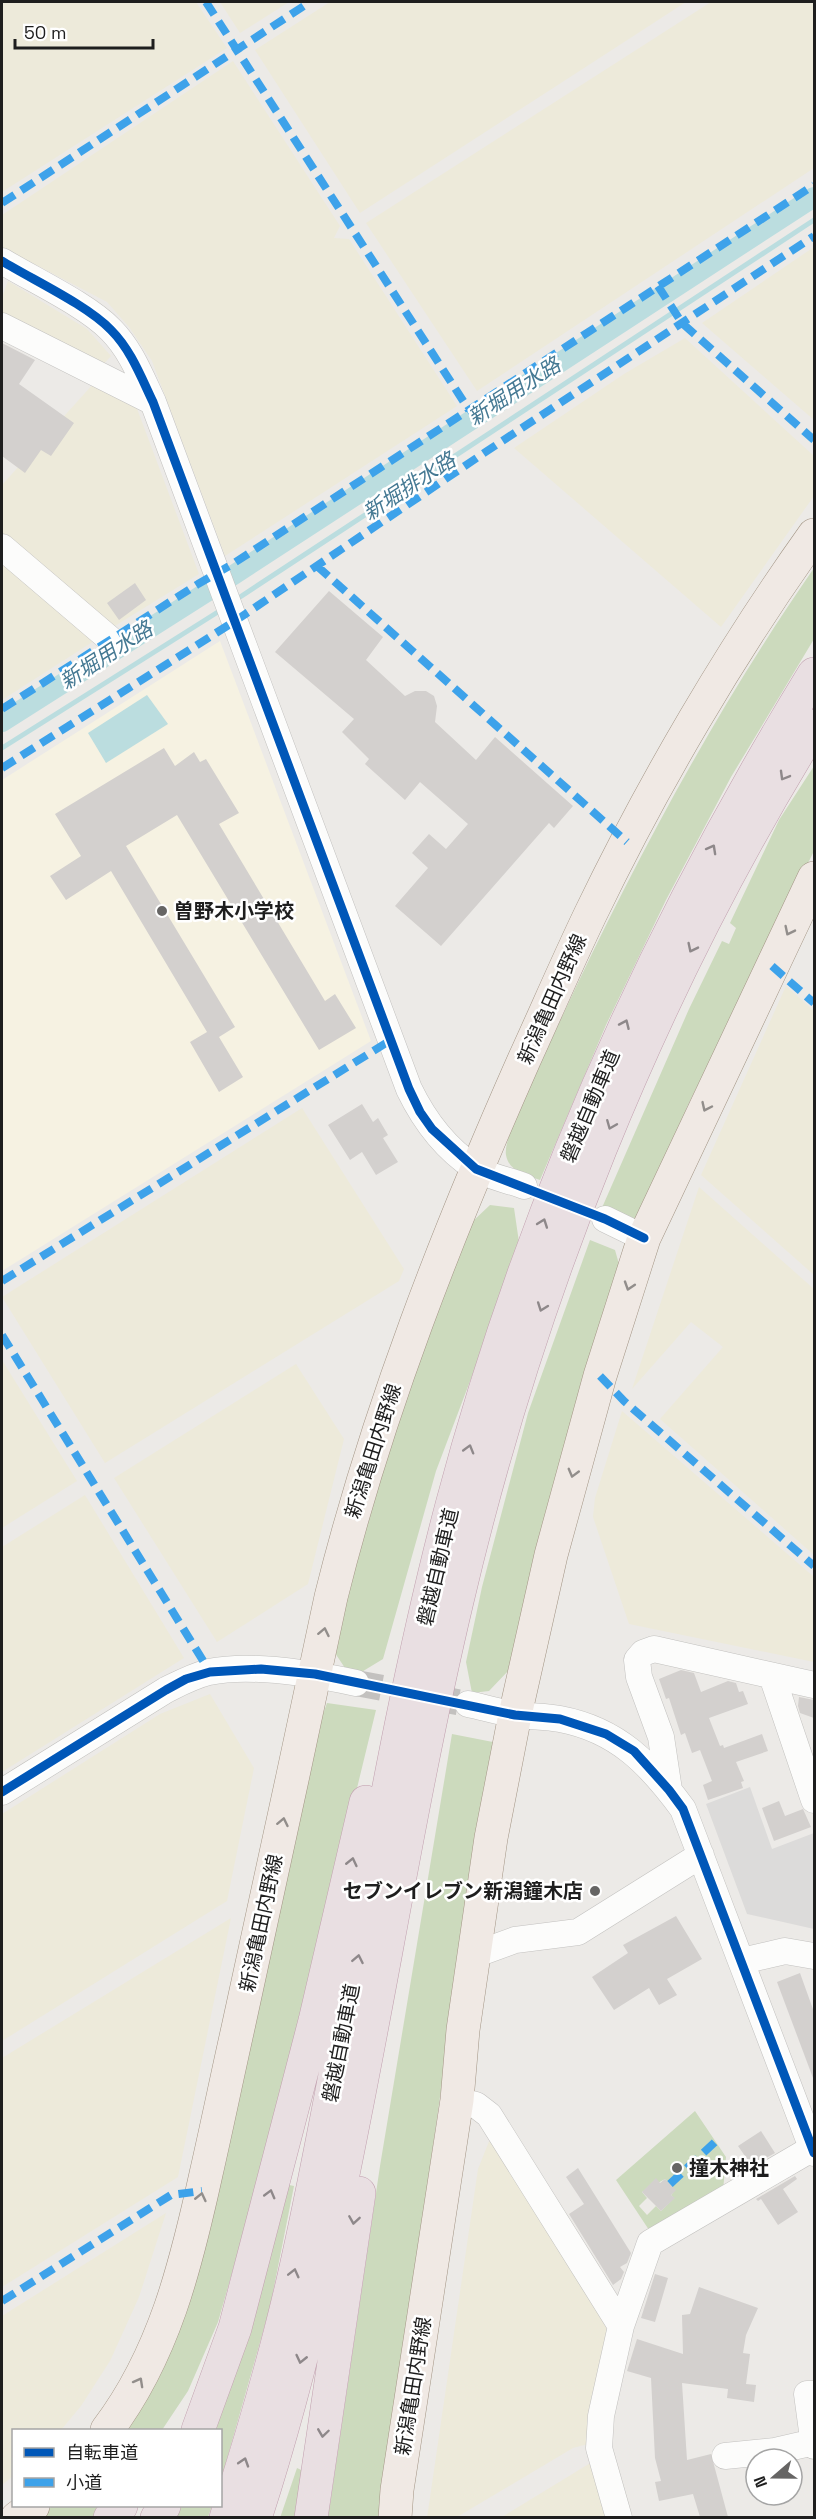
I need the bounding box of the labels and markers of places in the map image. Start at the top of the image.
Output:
place label: 曽野木小学校 [174,898,294,924]
marker: 曽野木小学校 [155,904,169,918]
place label: セブンイレブン新潟鐘木店 [343,1878,583,1904]
marker: セブンイレブン新潟鐘木店 [588,1884,602,1898]
place label: 撞木神社 [689,2155,769,2181]
marker: 撞木神社 [670,2161,684,2175]

